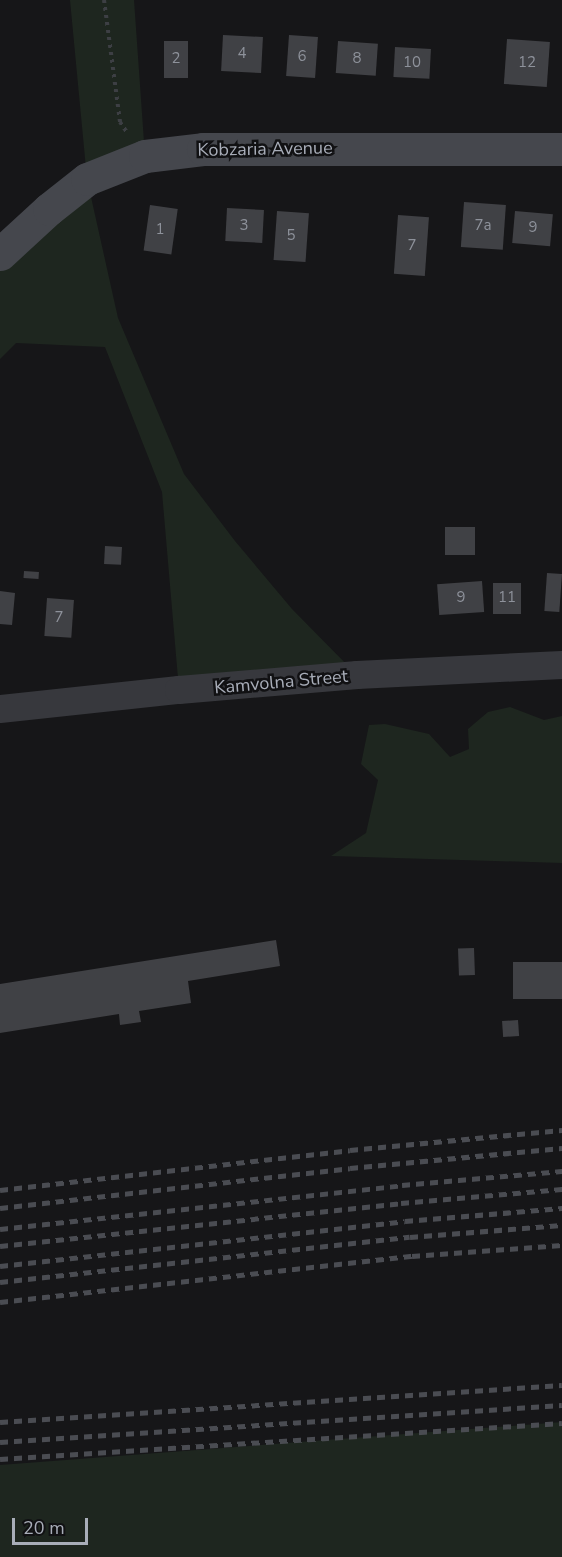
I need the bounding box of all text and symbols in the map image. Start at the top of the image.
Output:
house number: 4 [238,45,246,63]
house number: 6 [298,48,306,66]
house number: 2 [172,50,180,68]
house number: 8 [353,50,361,68]
house number: 10 [403,54,421,72]
house number: 12 [518,54,536,72]
street label: Kobzaria Avenue [197,137,333,161]
house number: 3 [240,217,248,235]
house number: 7а [474,217,492,235]
house number: 9 [529,219,537,237]
house number: 1 [156,221,164,239]
house number: 5 [287,227,295,245]
house number: 7 [408,237,416,255]
house number: 9 [457,589,465,607]
house number: 11 [498,589,516,607]
house number: 7 [55,609,63,627]
street label: Kamvolna Street [213,665,349,699]
scale bar [15,1506,92,1544]
text: 20 m [23,1516,65,1540]

